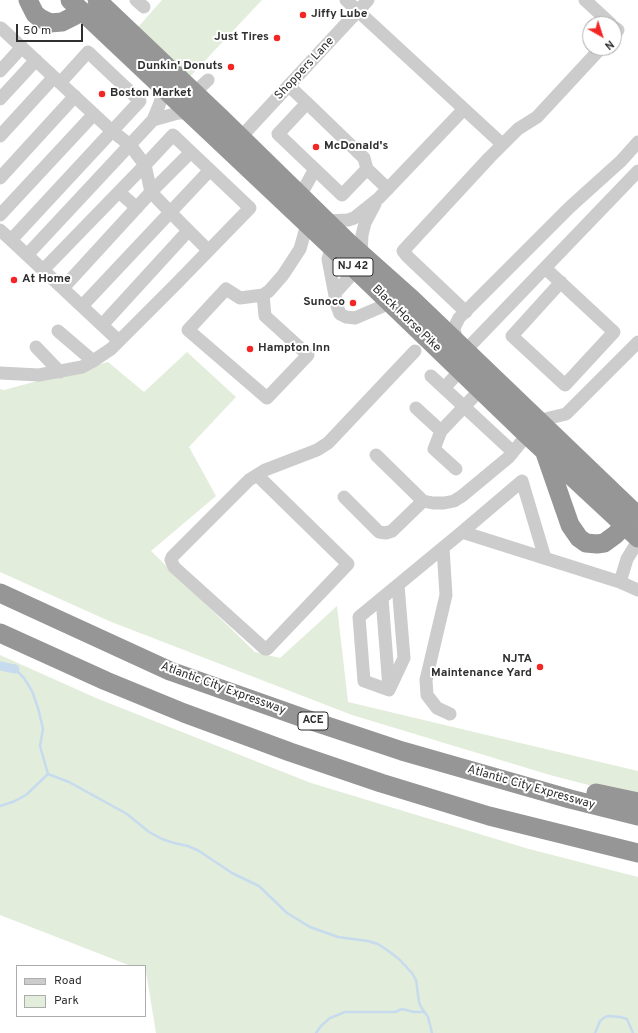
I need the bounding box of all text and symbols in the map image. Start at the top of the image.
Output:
place label: Jiffy Lube [311,8,367,22]
marker: Jiffy Lube [298,10,308,20]
scale bar [18,16,85,42]
north arrow [582,16,622,56]
text: 50 m [23,23,51,39]
place label: Just Tires [214,31,269,45]
marker: Just Tires [272,33,282,43]
street label: Shoppers Lane [272,35,338,103]
text: N [601,37,616,52]
place label: Dunkin' Donuts [137,60,223,74]
marker: Dunkin' Donuts [226,62,236,72]
place label: Boston Market [110,87,191,101]
marker: Boston Market [97,89,107,99]
place label: McDonald's [324,140,388,154]
marker: McDonald's [311,142,321,152]
road number: NJ 42 [333,258,373,276]
place label: At Home [22,273,71,287]
marker: At Home [9,275,19,285]
street label: Black Horse Pike [369,283,443,355]
place label: Sunoco [303,296,345,310]
marker: Sunoco [348,298,358,308]
place label: Hampton Inn [258,342,330,356]
marker: Hampton Inn [245,344,255,354]
place label: NJTA Maintenance Yard [431,653,532,681]
street label: Atlantic City Expressway [158,660,288,718]
marker: NJTA Maintenance Yard [535,662,545,672]
road number: ACE [298,712,328,730]
street label: Atlantic City Expressway [466,763,596,813]
legend [16,965,146,1017]
text: Road [54,973,82,989]
text: Park [54,993,79,1009]

